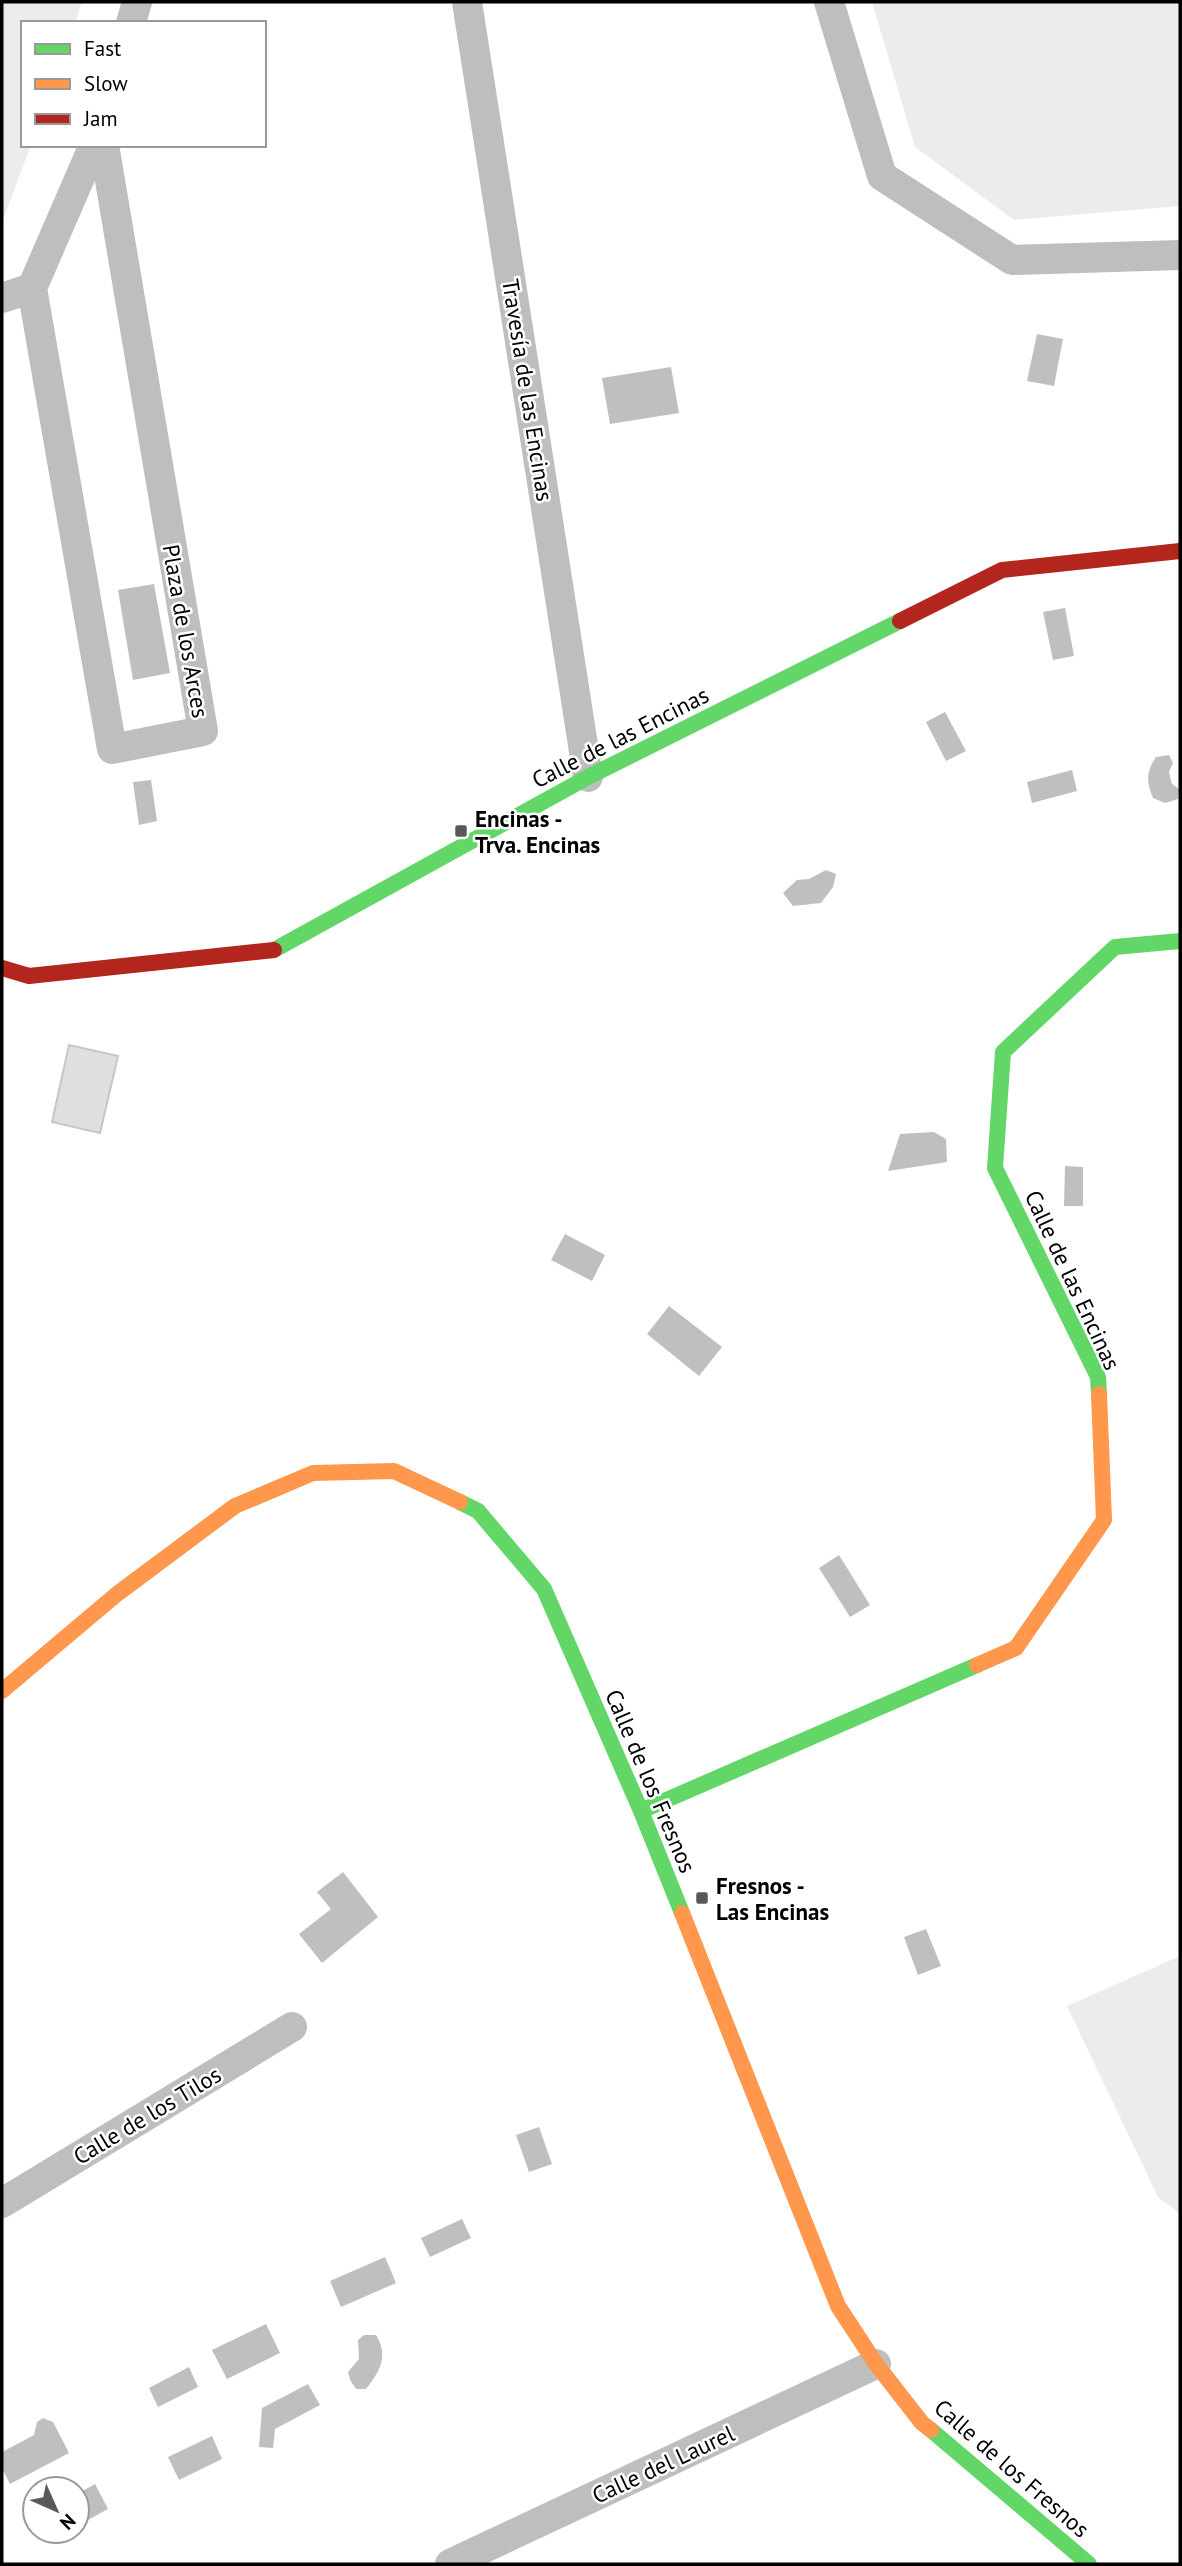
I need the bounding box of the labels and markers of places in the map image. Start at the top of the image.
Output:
place label: Encinas - Trva. Encinas [475,804,601,859]
marker: Encinas - Trva. Encinas [453,823,469,839]
place label: Fresnos - Las Encinas [716,1871,829,1926]
marker: Fresnos - Las Encinas [694,1890,710,1906]

